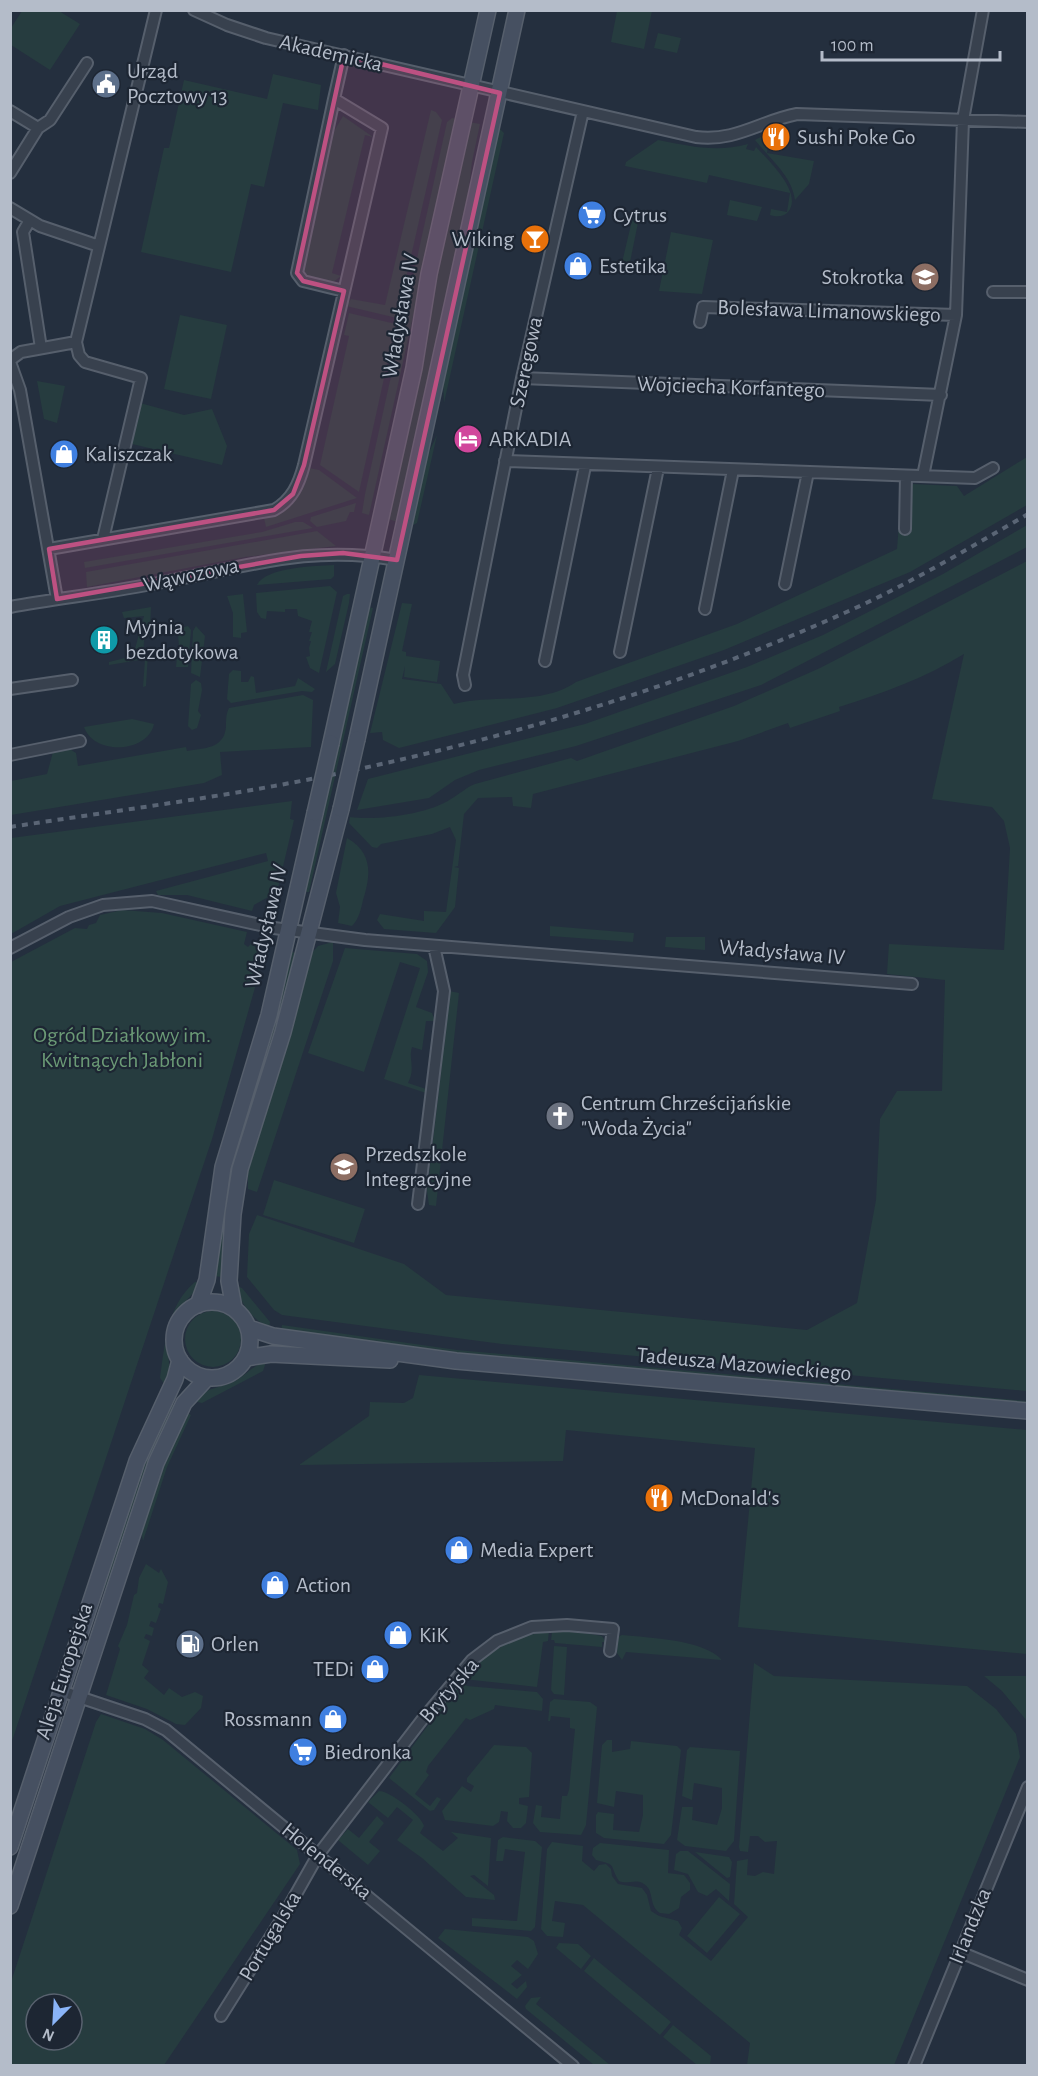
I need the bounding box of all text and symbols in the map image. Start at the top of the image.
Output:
scale bar [822,24,1000,62]
street label: Akademicka [277,30,385,76]
text: 100 m [831,37,874,55]
place label: Urząd Pocztowy 13 [127,60,228,107]
public building icon: Urząd Pocztowy 13 [90,68,122,100]
restaurant icon: Sushi Poke Go [760,121,792,153]
place label: Sushi Poke Go [797,126,915,148]
supermarket icon: Cytrus [576,199,608,231]
place label: Cytrus [613,204,667,226]
bar icon: Wiking [519,223,551,255]
place label: Wiking [452,228,514,250]
shop icon: Estetika [562,250,594,282]
street label: Władysława IV [378,251,422,380]
place label: Estetika [599,255,667,277]
school or university icon: Stokrotka [909,261,941,293]
place label: Stokrotka [821,266,904,288]
street label: Bolesława Limanowskiego [717,296,941,326]
street label: Szeregowa [506,315,546,409]
street label: Wojciecha Korfantego [637,373,825,401]
hotel icon: ARKADIA [452,423,484,455]
place label: ARKADIA [489,428,572,450]
shop icon: Kaliszczak [48,438,80,470]
place label: Kaliszczak [85,443,172,465]
street label: Wąwozowa [141,554,241,596]
place label: Myjnia bezdotykowa [125,616,239,663]
building icon: Myjnia bezdotykowa [88,624,120,656]
street label: Władysława IV [241,861,291,990]
street label: Władysława IV [718,936,846,969]
park label: Ogród Działkowy im. Kwitnących Jabłoni [33,1024,211,1071]
place label: Centrum Chrześcijańskie "Woda Życia" [581,1092,791,1139]
church icon: Centrum Chrześcijańskie "Woda Życia" [544,1100,576,1132]
place label: Przedszkole Integracyjne [365,1143,472,1190]
school or university icon: Przedszkole Integracyjne [328,1151,360,1183]
street label: Tadeusza Mazowieckiego [636,1344,852,1384]
restaurant icon: McDonald's [643,1482,675,1514]
place label: McDonald's [680,1487,780,1509]
shop icon: Media Expert [443,1534,475,1566]
place label: Media Expert [480,1539,593,1561]
shop icon: Action [259,1569,291,1601]
place label: Action [296,1574,351,1596]
street label: Aleja Europejska [32,1600,96,1742]
shop icon: KiK [382,1619,414,1651]
place label: KiK [419,1624,449,1646]
fuel station icon: Orlen [174,1628,206,1660]
place label: Orlen [211,1633,259,1655]
shop icon: TEDi [359,1653,391,1685]
street label: Brytyjska [415,1653,483,1727]
place label: TEDi [313,1658,354,1680]
shop icon: Rossmann [317,1703,349,1735]
place label: Rossmann [223,1708,312,1730]
supermarket icon: Biedronka [287,1736,319,1768]
place label: Biedronka [324,1741,411,1763]
street label: Holenderska [278,1818,376,1904]
street label: Irlandzka [945,1885,995,1967]
street label: Portugalska [235,1887,305,1985]
north arrow [24,1992,84,2052]
text: N [40,2025,57,2044]

